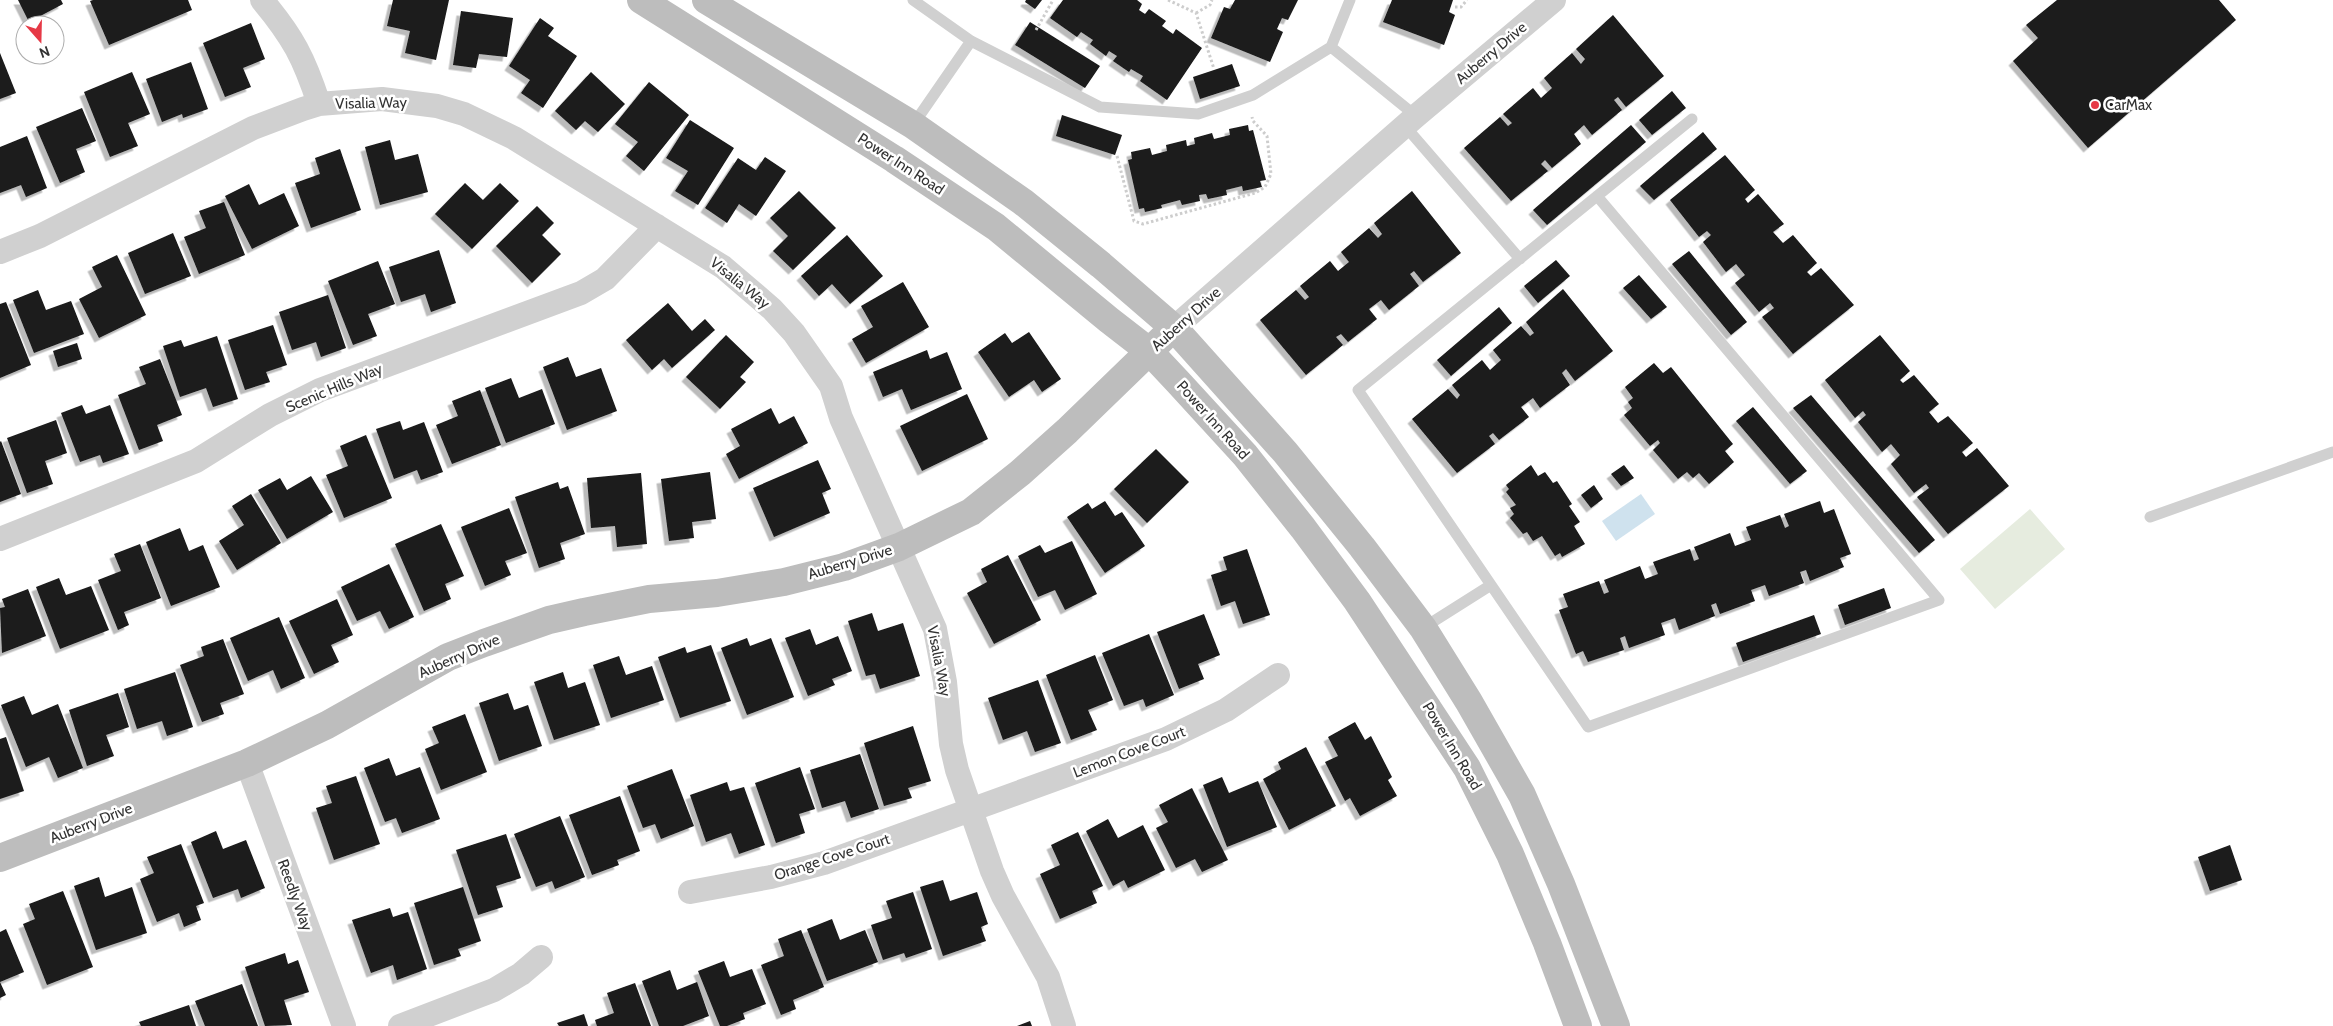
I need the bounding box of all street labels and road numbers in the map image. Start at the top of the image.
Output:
street label: Auberry Drive [1452,18,1530,88]
street label: Visalia Way [335,93,407,113]
street label: Power Inn Road [854,129,948,199]
street label: Visalia Way [706,253,774,313]
street label: Auberry Drive [1148,283,1225,355]
street label: Scenic Hills Way [283,359,385,416]
street label: Power Inn Road [1173,377,1253,463]
street label: Auberry Drive [806,541,895,583]
street label: Visalia Way [923,624,955,698]
street label: Auberry Drive [416,630,503,682]
street label: Power Inn Road [1419,699,1485,793]
street label: Lemon Cove Court [1070,722,1188,782]
street label: Auberry Drive [47,799,135,847]
street label: Orange Cove Court [772,830,892,884]
street label: Reedly Way [274,857,316,934]

